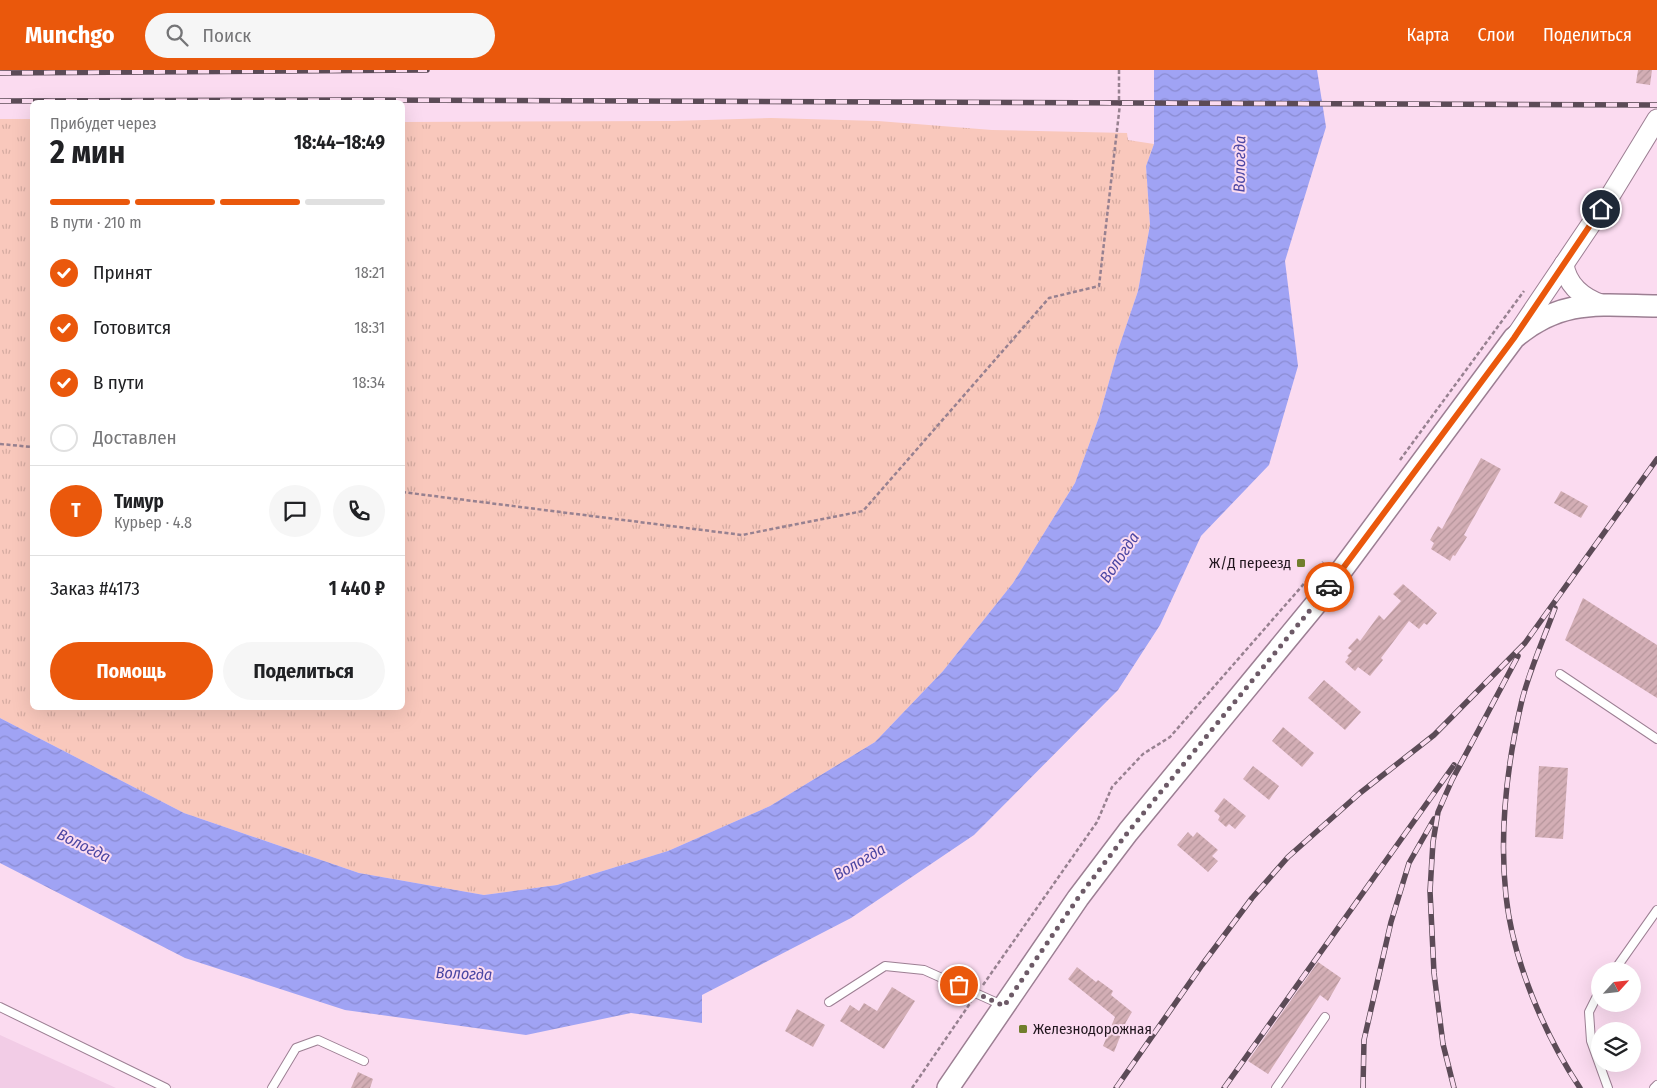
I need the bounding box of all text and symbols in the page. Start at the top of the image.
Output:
search box [145,13,495,58]
text: Munchgo [25,21,115,49]
icon: search [163,21,191,49]
text: Поиск [203,24,251,47]
text: Карта [1406,24,1449,46]
text: Слои [1477,24,1515,46]
text: Поделиться [1543,24,1632,46]
text: Прибудет через [50,114,157,133]
text: 18:44–18:49 [294,131,385,154]
text: 2 мин [50,133,125,171]
water label: Вологда [1230,135,1249,193]
pin [1580,188,1622,230]
icon: home [1587,195,1615,223]
text: В пути · 210 m [50,213,141,232]
icon: check [50,259,78,287]
text: Принят [93,261,152,284]
text: 18:21 [354,263,385,282]
icon: check [50,314,78,342]
text: Готовится [93,316,171,339]
text: 18:31 [354,318,385,337]
icon: check [50,369,78,397]
text: В пути [93,371,144,394]
text: 18:34 [352,373,385,392]
text: Доставлен [93,426,177,449]
button: chat [269,485,321,537]
button: phone [333,485,385,537]
text: Тимур [114,490,164,513]
text: Т [71,499,81,522]
text: Курьер · 4.8 [114,513,192,532]
water label: Вологда [1096,528,1143,586]
place label: Ж/Д переезд [1209,554,1291,572]
marker: Ж/Д переезд [1295,557,1307,569]
courier [1304,562,1354,612]
icon: car [1315,573,1343,601]
text: Заказ #4173 [50,577,140,600]
text: 1 440 ₽ [329,577,385,600]
button: Помощь [50,642,213,700]
button: Поделиться [223,642,385,700]
water label: Вологда [54,824,113,866]
water label: Вологда [830,839,889,884]
north arrow [1591,962,1641,1012]
map controls [1591,962,1641,1072]
water label: Вологда [435,963,493,984]
pin [938,964,980,1006]
icon: bag [945,971,973,999]
place label: Железнодорожная [1033,1020,1152,1038]
button: layers [1591,1022,1641,1072]
marker: Железнодорожная [1017,1023,1029,1035]

